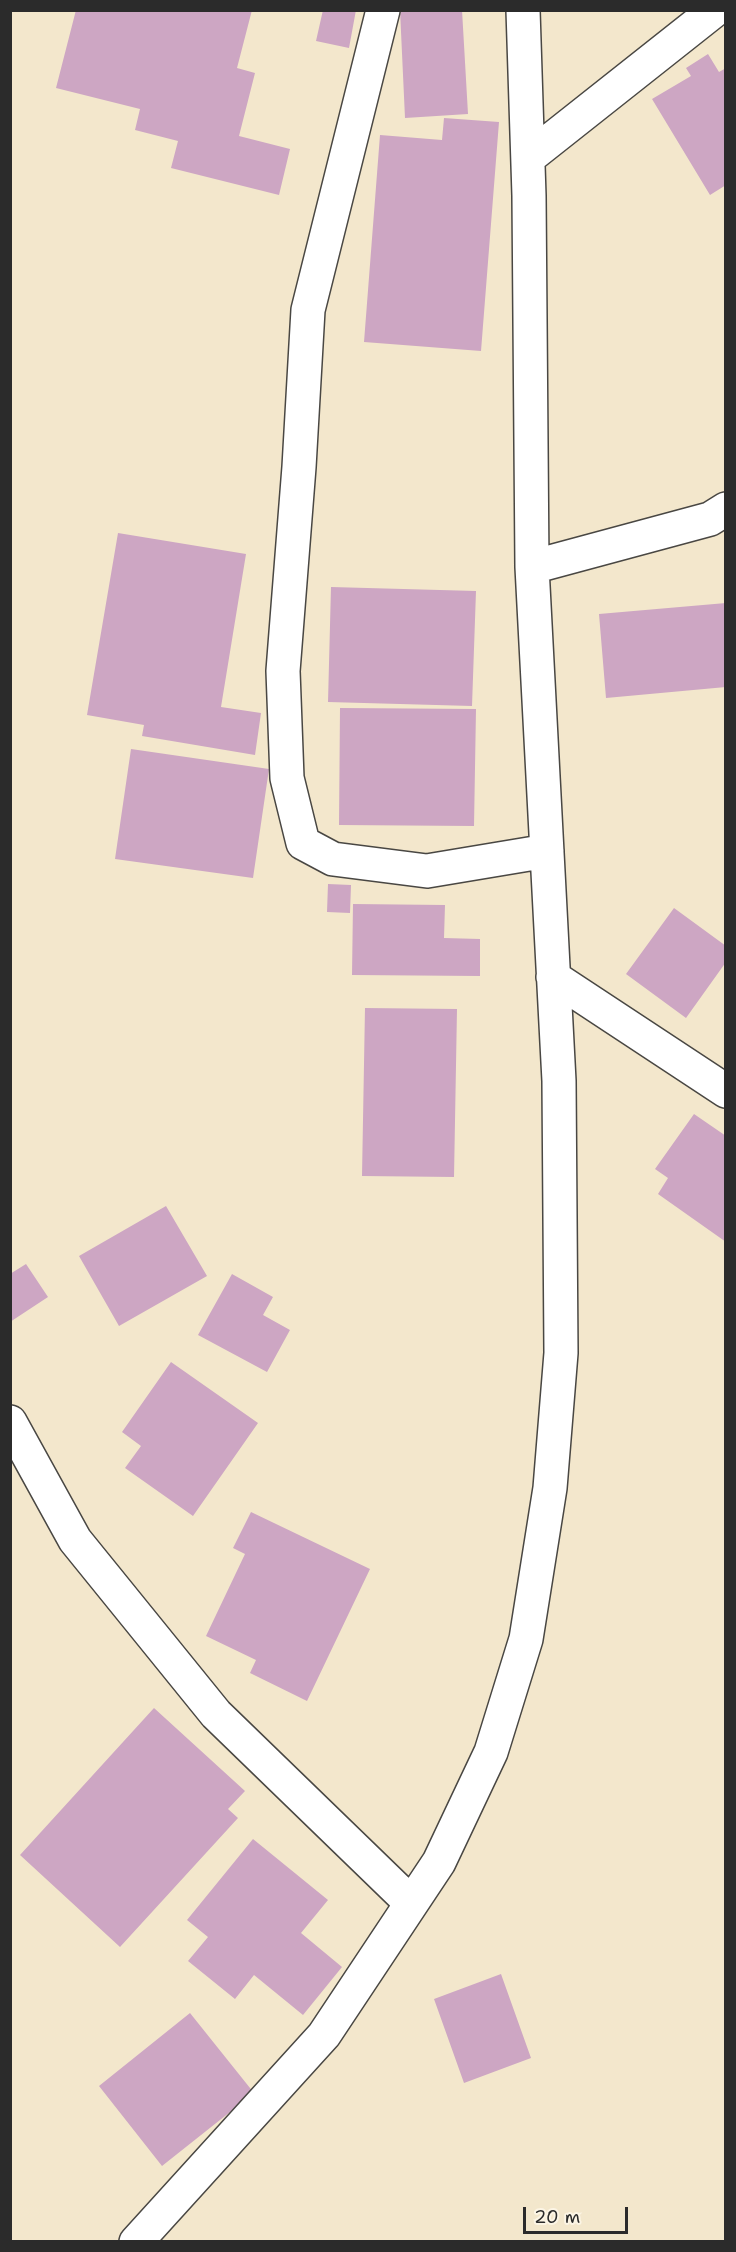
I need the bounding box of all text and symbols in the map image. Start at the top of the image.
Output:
scale bar [526,2195,631,2233]
text: 20 m [534,2205,580,2229]

